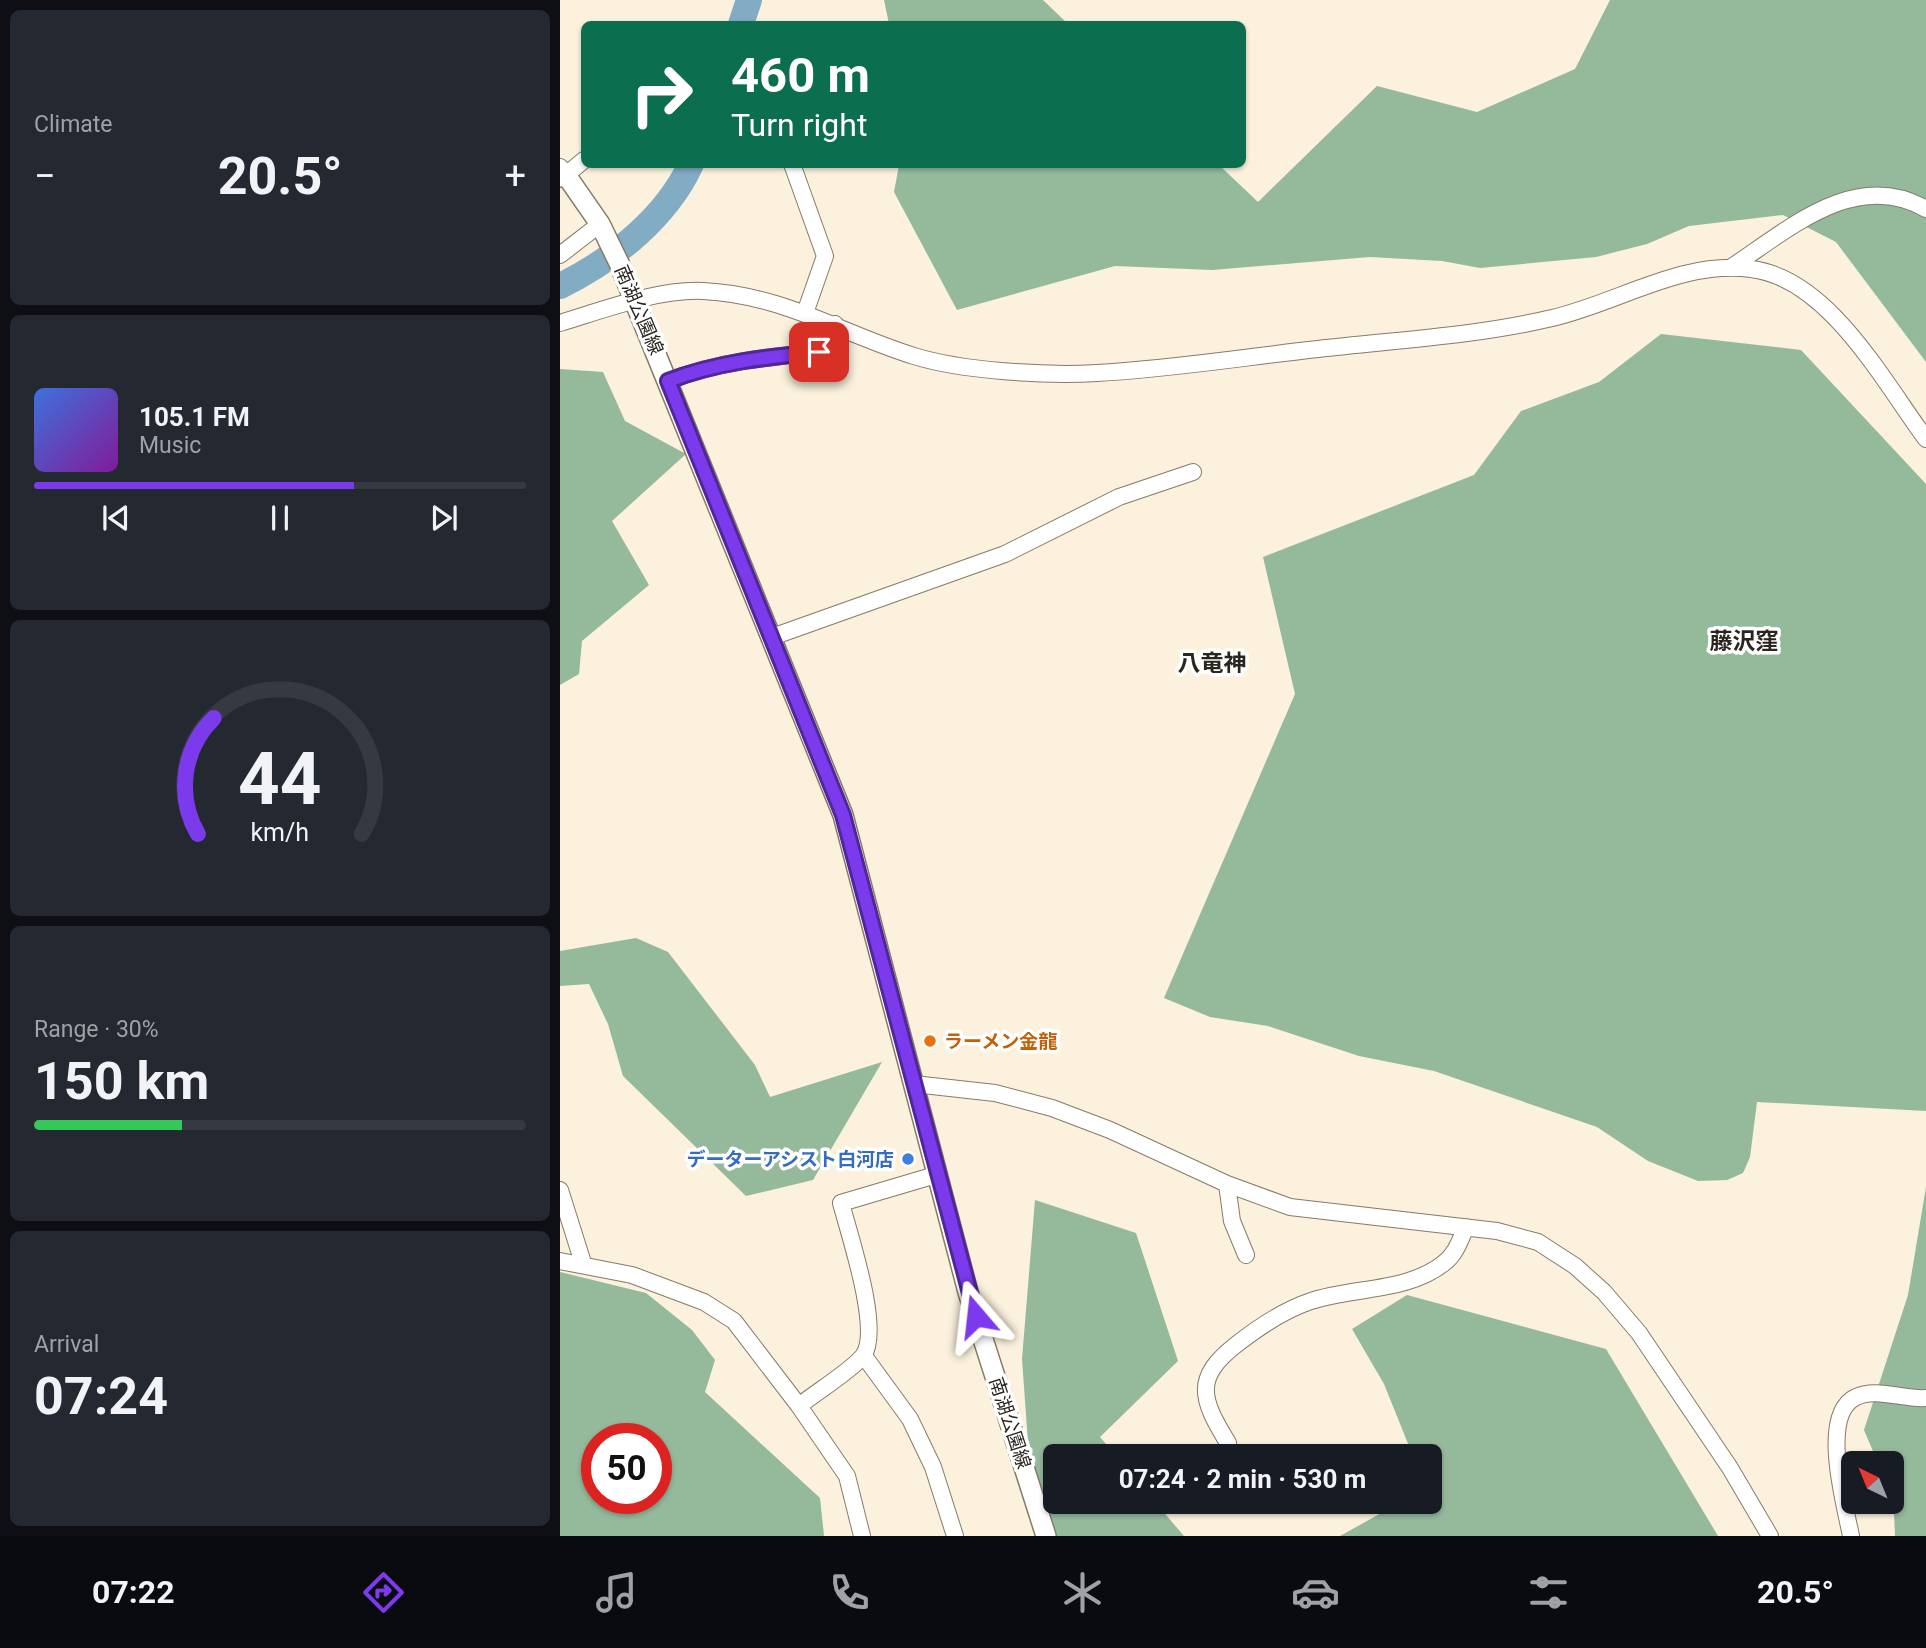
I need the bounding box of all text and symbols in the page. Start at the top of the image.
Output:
text: 460 m [731,47,870,104]
icon: right [616,49,707,140]
text: Turn right [731,106,867,144]
text: Climate [34,111,113,138]
text: 20.5° [218,146,343,207]
text: − [34,154,56,198]
text: + [504,154,526,198]
street label: 南湖公園線 [610,262,668,358]
pin [789,322,849,382]
icon: arrive [800,333,838,371]
text: 105.1 FM [139,402,250,432]
text: Music [139,432,201,459]
icon: previous [97,499,135,537]
icon: pause [261,499,299,537]
icon: next [425,499,463,537]
district label: 藤沢窪 [1710,628,1779,655]
district label: 八竜神 [1178,650,1247,677]
text: 44 [238,736,322,822]
text: km/h [251,818,309,847]
text: Range · 30% [34,1016,159,1043]
place label: ラーメン金龍 [944,1030,1057,1053]
marker: ラーメン金龍 [922,1033,938,1049]
text: 150 km [34,1051,209,1112]
place label: データーアシスト白河店 [687,1148,894,1171]
marker: データーアシスト白河店 [900,1151,916,1167]
position arrow [939,1279,1013,1353]
text: Arrival [34,1331,99,1358]
text: 07:24 [34,1366,168,1427]
street label: 南湖公園線 [984,1374,1036,1472]
speed limit sign: 50 [581,1423,672,1514]
north arrow [1841,1451,1904,1514]
map controls [1841,1451,1904,1514]
text: 07:24 · 2 min · 530 m [1119,1464,1366,1494]
icon: directions [359,1568,408,1617]
icon: music [592,1568,641,1617]
icon: phone [825,1568,874,1617]
icon: climate [1058,1568,1107,1617]
icon: car [1291,1568,1340,1617]
icon: filters [1524,1568,1573,1617]
text: 07:22 [92,1573,174,1611]
text: 20.5° [1757,1573,1834,1611]

